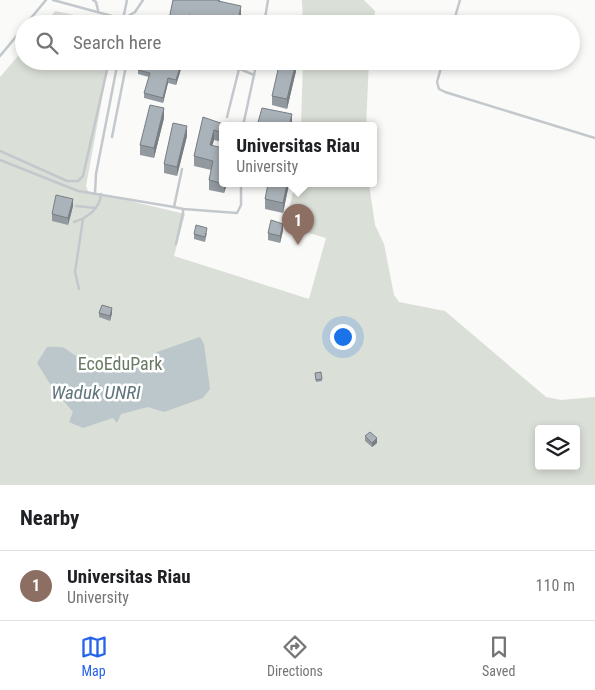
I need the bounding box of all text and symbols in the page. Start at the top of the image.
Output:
search box [15,15,580,70]
icon: search [33,29,61,57]
text: Search here [73,31,161,54]
popup [219,122,377,187]
text: Universitas Riau [236,134,360,157]
text: University [236,157,298,176]
pin: 1 [282,204,314,245]
your location [330,324,356,350]
park label: EcoEduPark [78,353,162,374]
water label: Waduk UNRI [51,381,141,404]
map controls [535,425,580,470]
button: layers [535,425,580,470]
text: Nearby [20,506,79,530]
text: Universitas Riau [67,565,191,588]
text: 1 [32,576,40,595]
text: 110 m [536,576,575,595]
text: University [67,588,129,607]
tab: Map [80,633,108,679]
tab: Directions [267,633,323,679]
tab: Saved [482,633,515,679]

